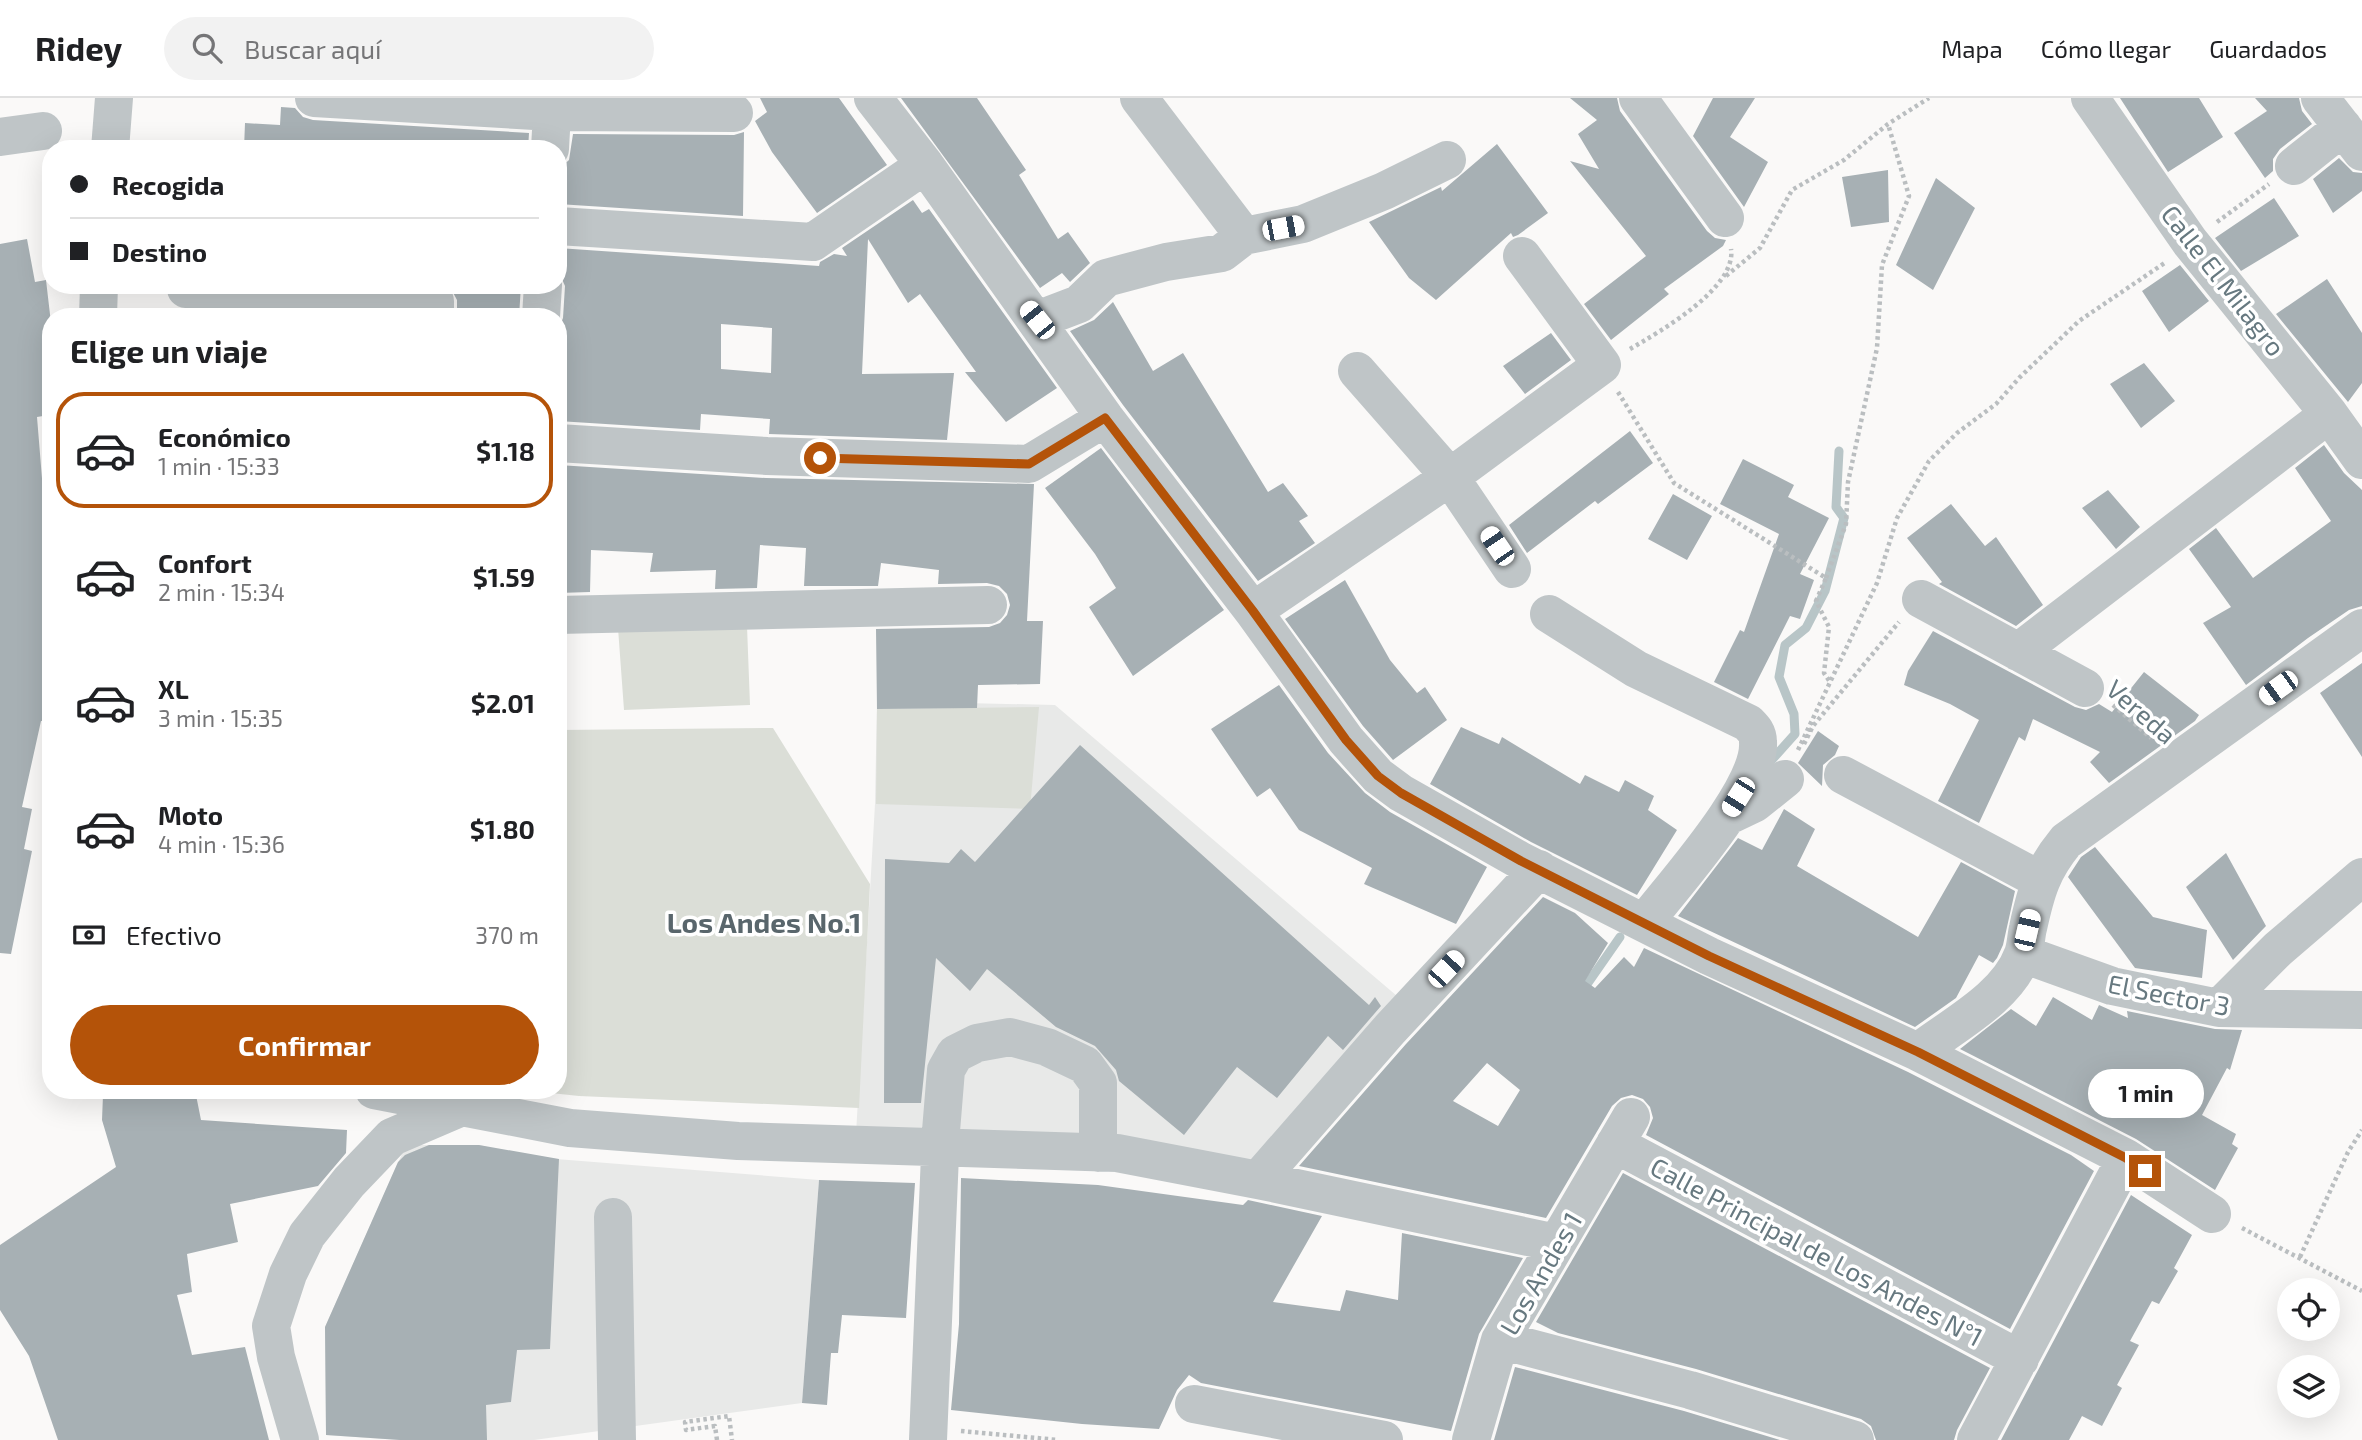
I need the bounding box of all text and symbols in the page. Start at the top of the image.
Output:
search box [164,17,654,80]
text: Ridey [35,28,122,68]
icon: search [188,29,226,67]
text: Buscar aquí [244,33,382,64]
text: Mapa [1941,34,2003,63]
text: Cómo llegar [2041,34,2171,63]
text: Guardados [2209,34,2327,63]
text: Recogida [112,169,224,200]
street label: Calle El Milagro [2156,199,2292,361]
car [1261,214,1306,242]
text: Destino [112,236,207,267]
car [1016,297,1059,343]
text: Elige un viaje [70,331,268,369]
icon: car [74,419,137,482]
text: Económico [158,421,291,452]
text: $1.18 [476,435,535,466]
route start [804,442,836,474]
text: 1 min · 15:33 [158,452,280,480]
car [1477,523,1518,569]
icon: car [74,545,137,608]
text: Confort [158,547,252,578]
text: $1.59 [473,561,535,592]
text: 2 min · 15:34 [158,578,285,606]
car [2255,667,2302,709]
icon: car [74,671,137,734]
street label: Vereda [2101,672,2183,750]
text: XL [158,673,189,704]
text: $2.01 [471,687,535,718]
text: 3 min · 15:35 [158,704,283,732]
car [1718,774,1759,820]
icon: car [74,797,137,860]
text: Moto [158,799,223,830]
text: $1.80 [470,813,535,844]
text: 4 min · 15:36 [158,830,285,858]
district label: Los Andes No.1 [667,905,861,939]
car [2013,907,2042,953]
icon: cash [70,916,108,954]
text: Efectivo [126,919,222,950]
text: 370 m [475,921,539,949]
car [1424,946,1469,992]
street label: El Sector 3 [2105,967,2233,1021]
button: Confirmar [70,1005,539,1085]
callout: 1 min [2087,1070,2203,1118]
text: 1 min [2118,1079,2174,1107]
street label: Calle Principal de Los Andes N°1 [1646,1150,1988,1352]
route end [2129,1155,2161,1187]
street label: Los Andes 1 [1493,1206,1587,1340]
map controls [2277,1278,2340,1418]
button: locate [2277,1278,2340,1341]
button: layers [2277,1355,2340,1418]

